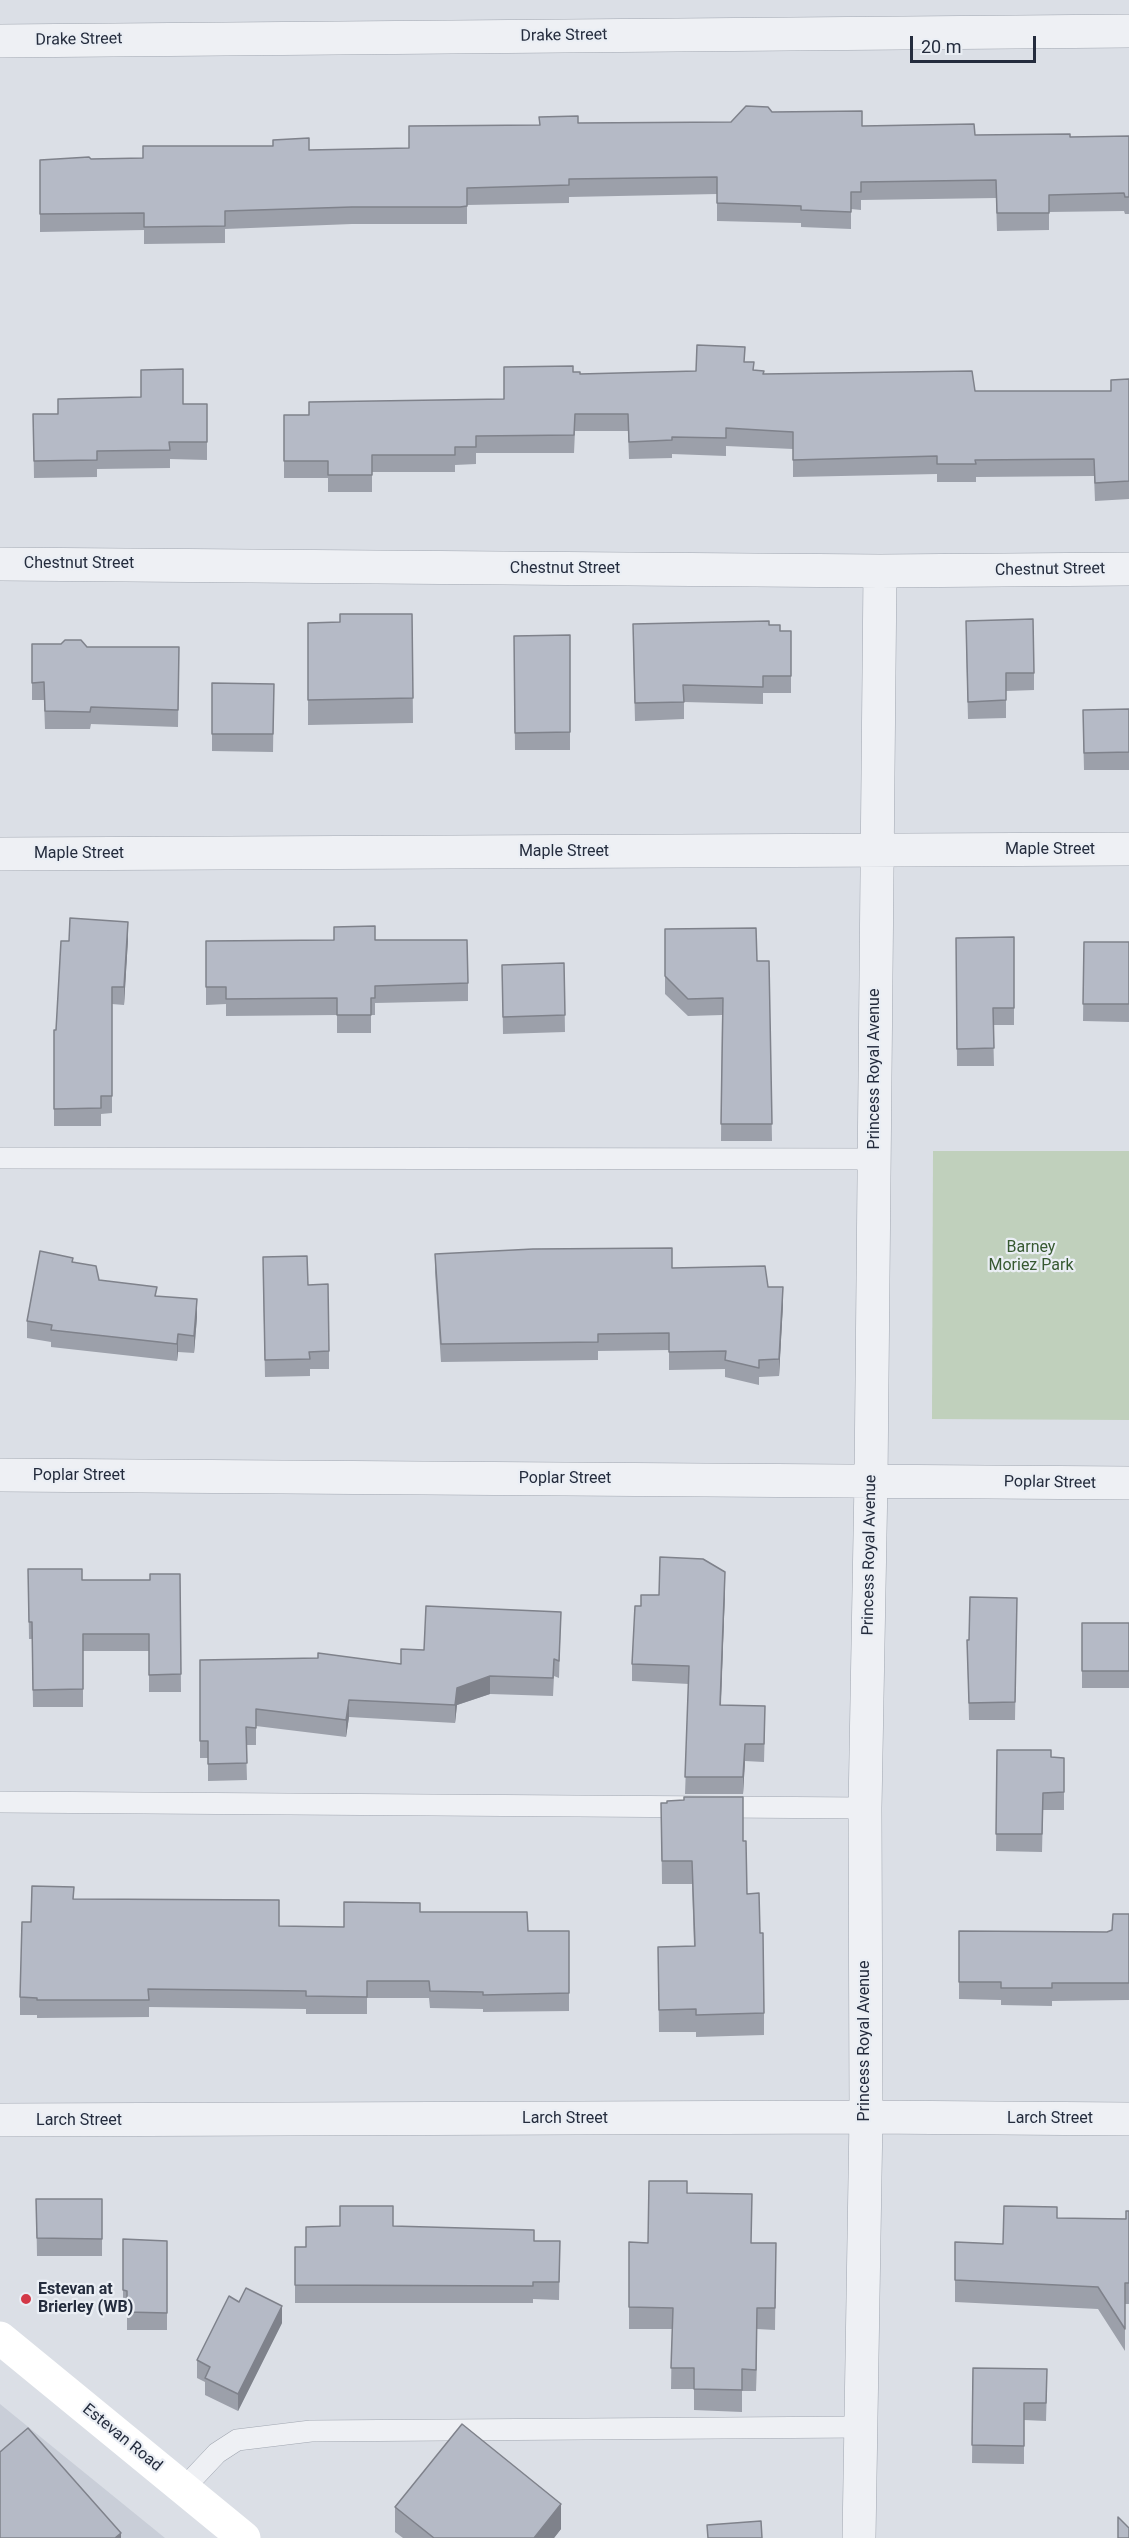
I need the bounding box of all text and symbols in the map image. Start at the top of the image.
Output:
scale bar [913,24,1039,62]
street label: Drake Street [520,26,608,46]
street label: Drake Street [35,30,123,50]
text: 20 m [921,36,961,57]
street label: Chestnut Street [24,554,134,574]
street label: Chestnut Street [510,559,620,579]
street label: Chestnut Street [995,559,1105,581]
street label: Maple Street [1005,840,1095,860]
street label: Maple Street [519,842,609,862]
street label: Maple Street [34,844,124,864]
street label: Princess Royal Avenue [865,989,885,1149]
park label: Barney Moriez Park [988,1238,1074,1276]
street label: Poplar Street [33,1466,125,1486]
street label: Poplar Street [519,1469,611,1489]
street label: Poplar Street [1004,1473,1096,1493]
street label: Princess Royal Avenue [859,1474,881,1636]
street label: Princess Royal Avenue [855,1961,875,2121]
street label: Larch Street [522,2109,608,2129]
street label: Larch Street [1007,2109,1093,2129]
street label: Larch Street [36,2111,122,2131]
place label: Estevan at Brierley (WB) [38,2280,133,2318]
marker: Estevan at Brierley (WB) [19,2292,33,2306]
street label: Estevan Road [78,2400,166,2476]

